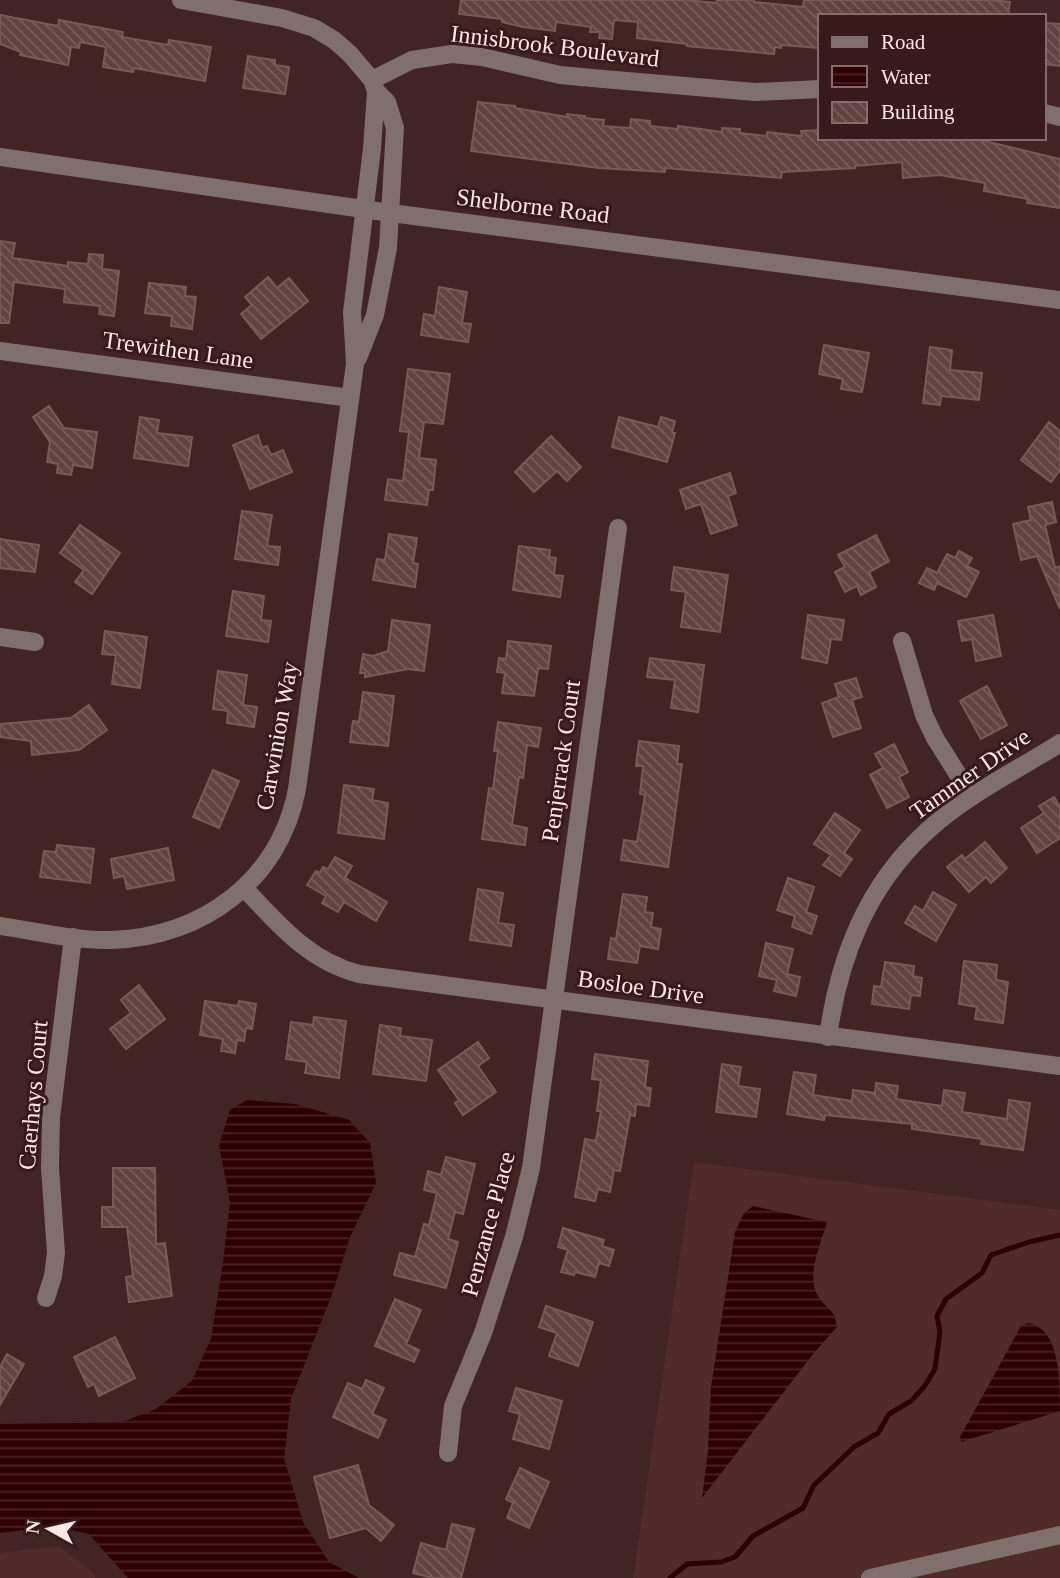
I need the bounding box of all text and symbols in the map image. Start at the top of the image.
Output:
legend [818,14,1046,140]
street label: Innisbrook Boulevard [449,20,661,72]
text: Road [881,30,926,54]
text: Water [881,65,931,89]
text: Building [881,100,955,124]
street label: Shelborne Road [455,184,611,228]
street label: Trewithen Lane [101,327,255,373]
street label: Carwinion Way [251,660,303,812]
street label: Penjerrack Court [537,678,585,844]
street label: Tammer Drive [905,723,1035,825]
street label: Bosloe Drive [576,965,706,1009]
street label: Caerhays Court [14,1019,53,1171]
street label: Penzance Place [456,1149,520,1299]
north arrow [14,1494,84,1564]
text: N [21,1518,44,1535]

